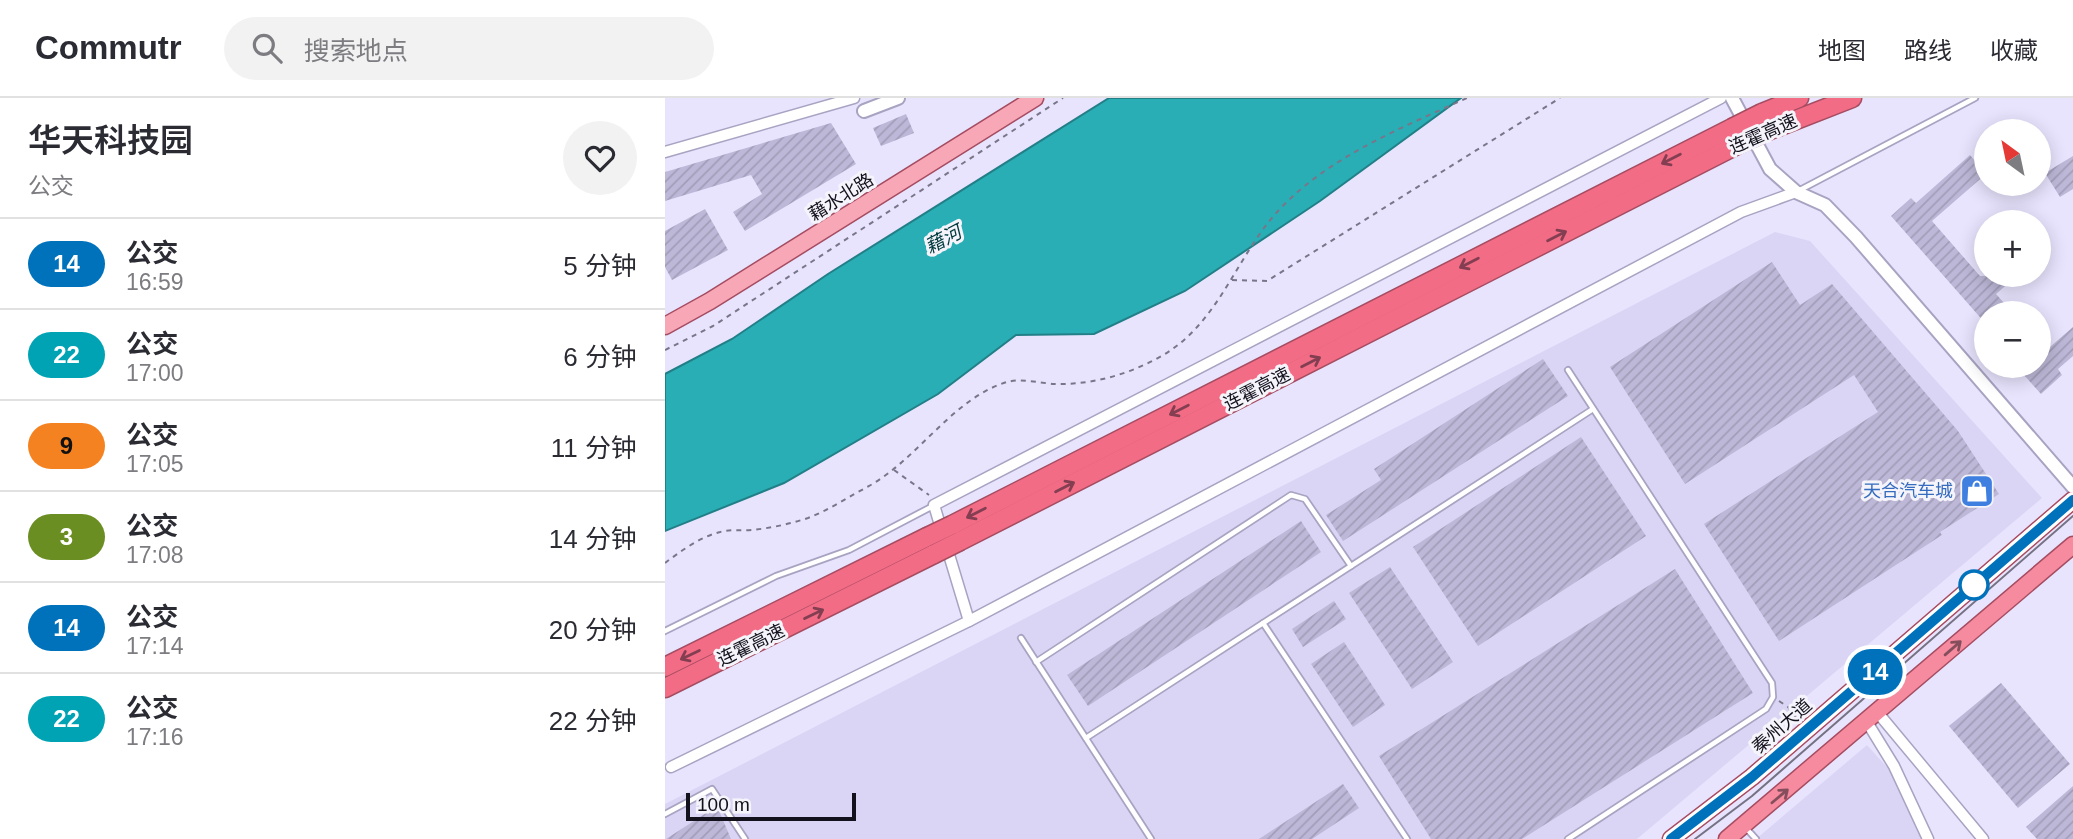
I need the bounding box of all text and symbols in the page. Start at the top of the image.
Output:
search box [224,17,714,80]
text: Commutr [35,29,182,66]
icon: search [248,29,286,67]
text: 搜索地点 [304,36,408,66]
text: 地图 [1818,37,1866,64]
text: 路线 [1904,37,1952,64]
text: 收藏 [1990,37,2038,64]
street label: 连霍高速 [1726,110,1800,158]
north arrow [1974,119,2051,196]
map controls [1974,119,2051,378]
button: heart [563,121,637,195]
text: 华天科技园 [28,122,193,159]
one-way arrow [1661,153,1682,166]
street label: 藉水北路 [805,169,877,225]
text: 公交 [28,173,74,199]
button: + [1974,210,2051,287]
water label: 藉河 [922,219,968,258]
one-way arrow [1547,229,1567,243]
text: 公交 [126,238,178,268]
text: 14 [53,250,80,277]
text: 5 分钟 [563,251,637,281]
one-way arrow [1459,256,1480,270]
text: 16:59 [126,269,184,295]
button: − [1974,301,2051,378]
text: 公交 [126,329,178,359]
text: 22 [53,341,80,368]
text: 6 分钟 [563,342,637,372]
one-way arrow [1300,354,1321,368]
text: 17:00 [126,360,184,386]
street label: 连霍高速 [1220,364,1294,414]
one-way arrow [1169,403,1190,417]
text: 公交 [126,420,178,450]
text: 9 [60,432,73,459]
text: 11 分钟 [551,433,637,463]
text: 17:05 [126,451,184,477]
shop icon: 天合汽车城 [1958,472,1996,510]
one-way arrow [1054,480,1075,494]
place label: 天合汽车城 [1863,481,1953,501]
one-way arrow [966,506,987,520]
text: 公交 [126,511,178,541]
text: 3 [60,523,73,550]
text: 14 分钟 [549,524,637,554]
text: 17:08 [126,542,184,568]
unlabelled marker [1959,570,1989,600]
text: 公交 [126,602,178,632]
one-way arrow [803,606,824,620]
text: 14 [53,614,80,641]
text: 20 分钟 [549,615,637,645]
street label: 连霍高速 [714,620,788,670]
text: 17:14 [126,633,184,659]
one-way arrow [1944,640,1962,656]
one-way arrow [680,648,701,662]
line badge: 14 [1843,649,1907,695]
text: 14 [1862,658,1888,685]
text: 公交 [126,693,178,723]
street label: 秦州大道 [1748,695,1816,757]
text: 22 [53,705,80,732]
text: 22 分钟 [549,706,637,736]
text: 17:16 [126,724,184,750]
one-way arrow [1771,788,1789,804]
scale bar [686,790,856,822]
text: 100 m [697,794,750,815]

